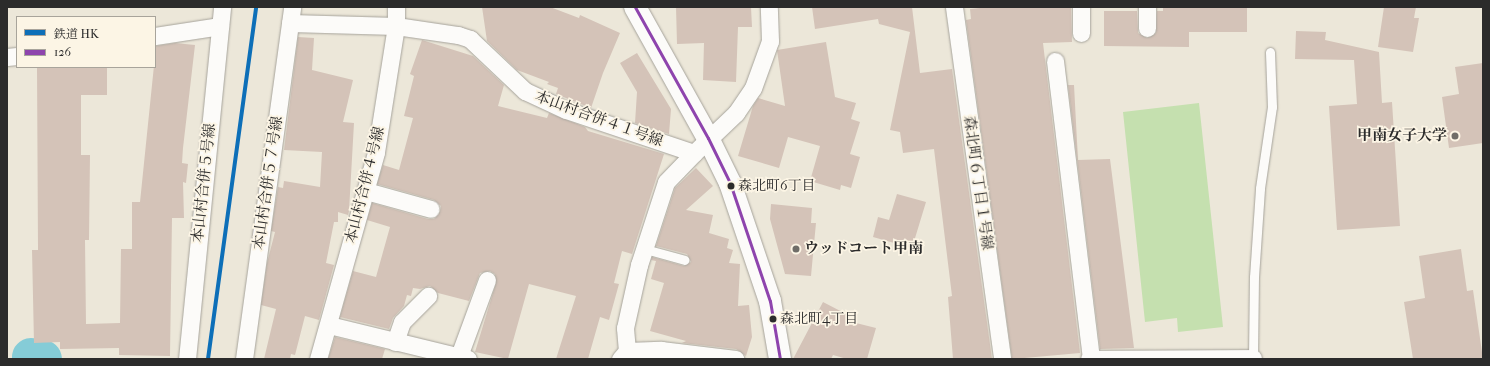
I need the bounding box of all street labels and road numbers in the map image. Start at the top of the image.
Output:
street label: 本山村合併４１号線 [532,87,666,151]
street label: 本山村合併５７号線 [250,115,286,251]
street label: 森北町６丁目１号線 [960,115,996,251]
street label: 本山村合併５号線 [189,122,219,244]
street label: 本山村合併４号線 [342,125,388,245]

